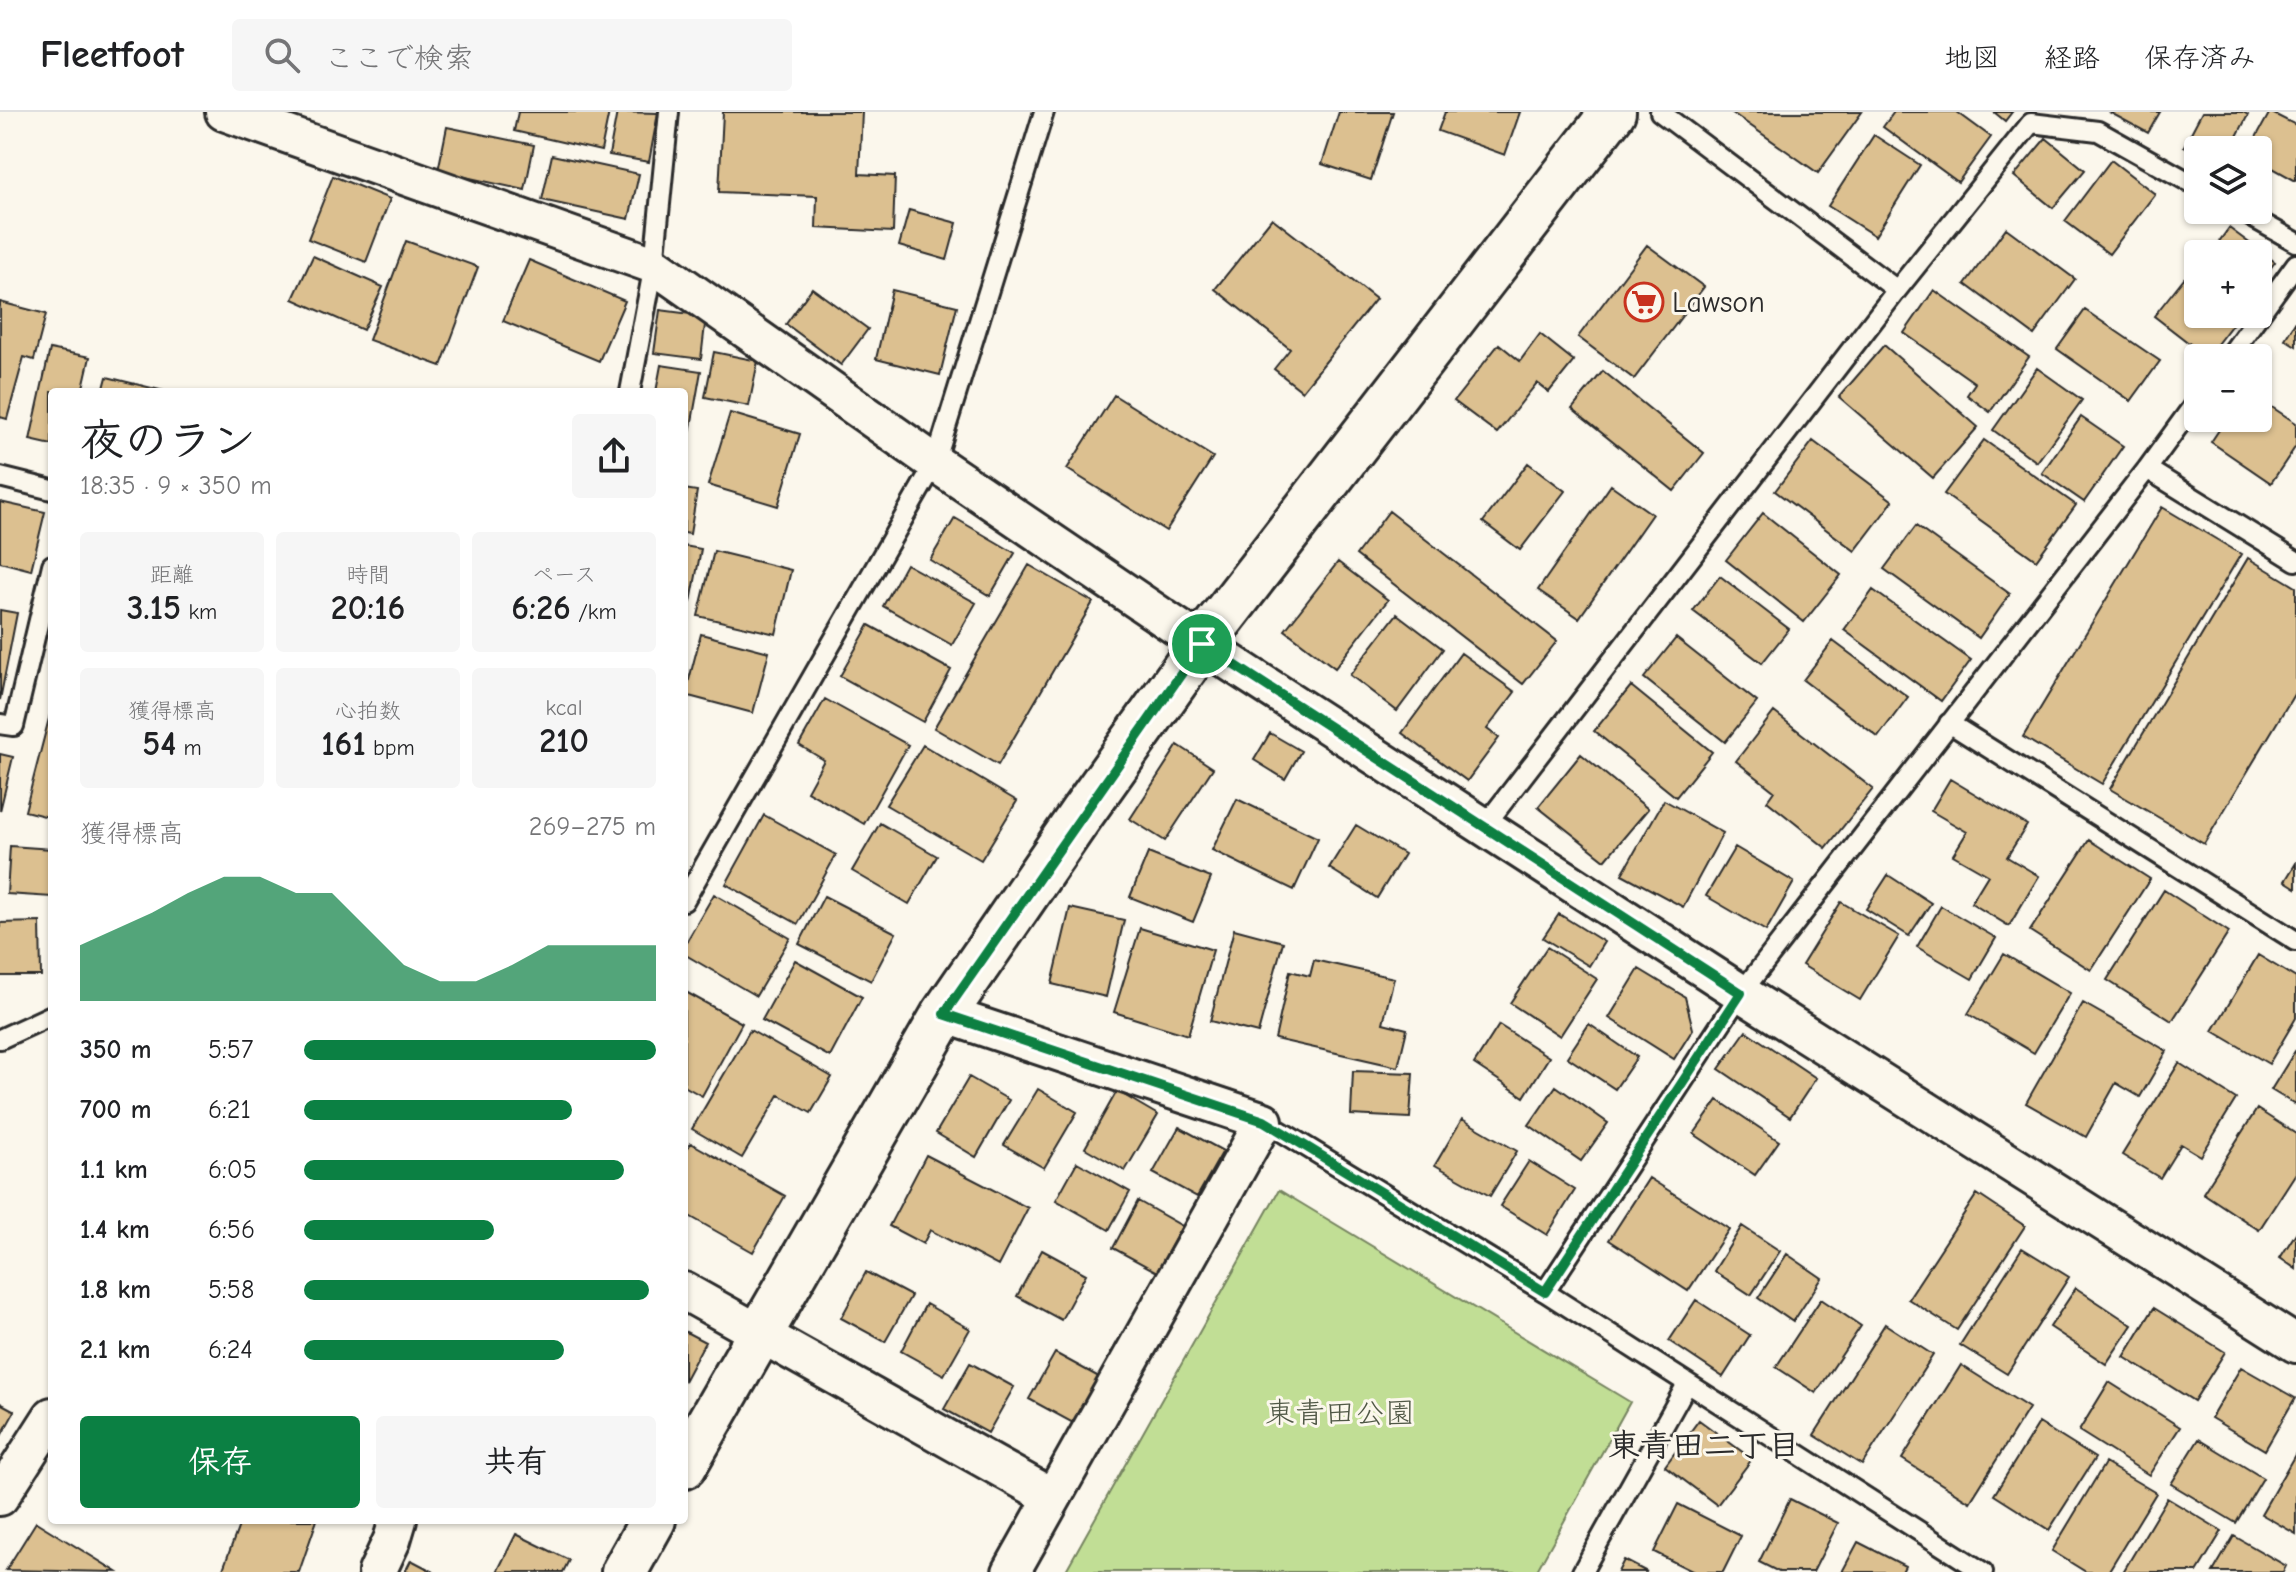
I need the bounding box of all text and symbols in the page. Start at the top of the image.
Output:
search box [232,19,792,91]
text: Fleetfoot [40,33,184,77]
icon: search [260,33,304,77]
text: ここで検索 [324,41,474,76]
text: 地図 [1944,42,2000,74]
text: 経路 [2044,42,2100,74]
text: 保存済み [2144,42,2256,74]
map controls [2184,136,2272,432]
button: layers [2184,136,2272,224]
button: + [2184,240,2272,328]
supermarket icon: Lawson [1623,281,1665,323]
place label: Lawson [1672,285,1765,320]
button: − [2184,344,2272,432]
button: share [572,414,656,498]
text: 夜のラン [80,415,256,466]
text: 18:35 · 9 × 350 m [80,471,272,501]
text: 距離 [150,562,194,588]
text: 時間 [346,562,390,588]
text: ペース [532,562,596,588]
text: 3.15 [127,588,181,628]
text: 20:16 [331,588,405,628]
text: 6:26 [511,588,571,628]
text: km [181,599,217,625]
text: /km [571,599,617,625]
pin [1168,610,1236,678]
icon: arrive [1180,622,1224,666]
text: kcal [546,695,582,721]
text: 獲得標高 [128,698,216,724]
text: 心拍数 [335,698,401,724]
text: 210 [539,721,589,761]
text: 54 [142,724,176,764]
text: 161 [321,724,366,764]
text: m [176,735,202,761]
text: bpm [366,735,415,761]
text: 269–275 m [529,812,656,842]
text: 獲得標高 [80,819,184,849]
text: 350 m [80,1035,151,1065]
text: 5:57 [208,1035,253,1065]
text: 700 m [80,1095,151,1125]
text: 6:21 [208,1095,251,1125]
text: 1.1 km [80,1155,148,1185]
text: 6:05 [208,1155,257,1185]
text: 1.4 km [80,1215,150,1245]
text: 6:56 [208,1215,255,1245]
text: 1.8 km [80,1275,151,1305]
text: 5:58 [208,1275,254,1305]
text: 2.1 km [80,1335,151,1365]
text: 6:24 [208,1335,253,1365]
park label: 東青田公園 [1265,1396,1415,1431]
button: 保存 [80,1416,360,1508]
button: 共有 [376,1416,656,1508]
district label: 東青田二丁目 [1608,1427,1800,1464]

